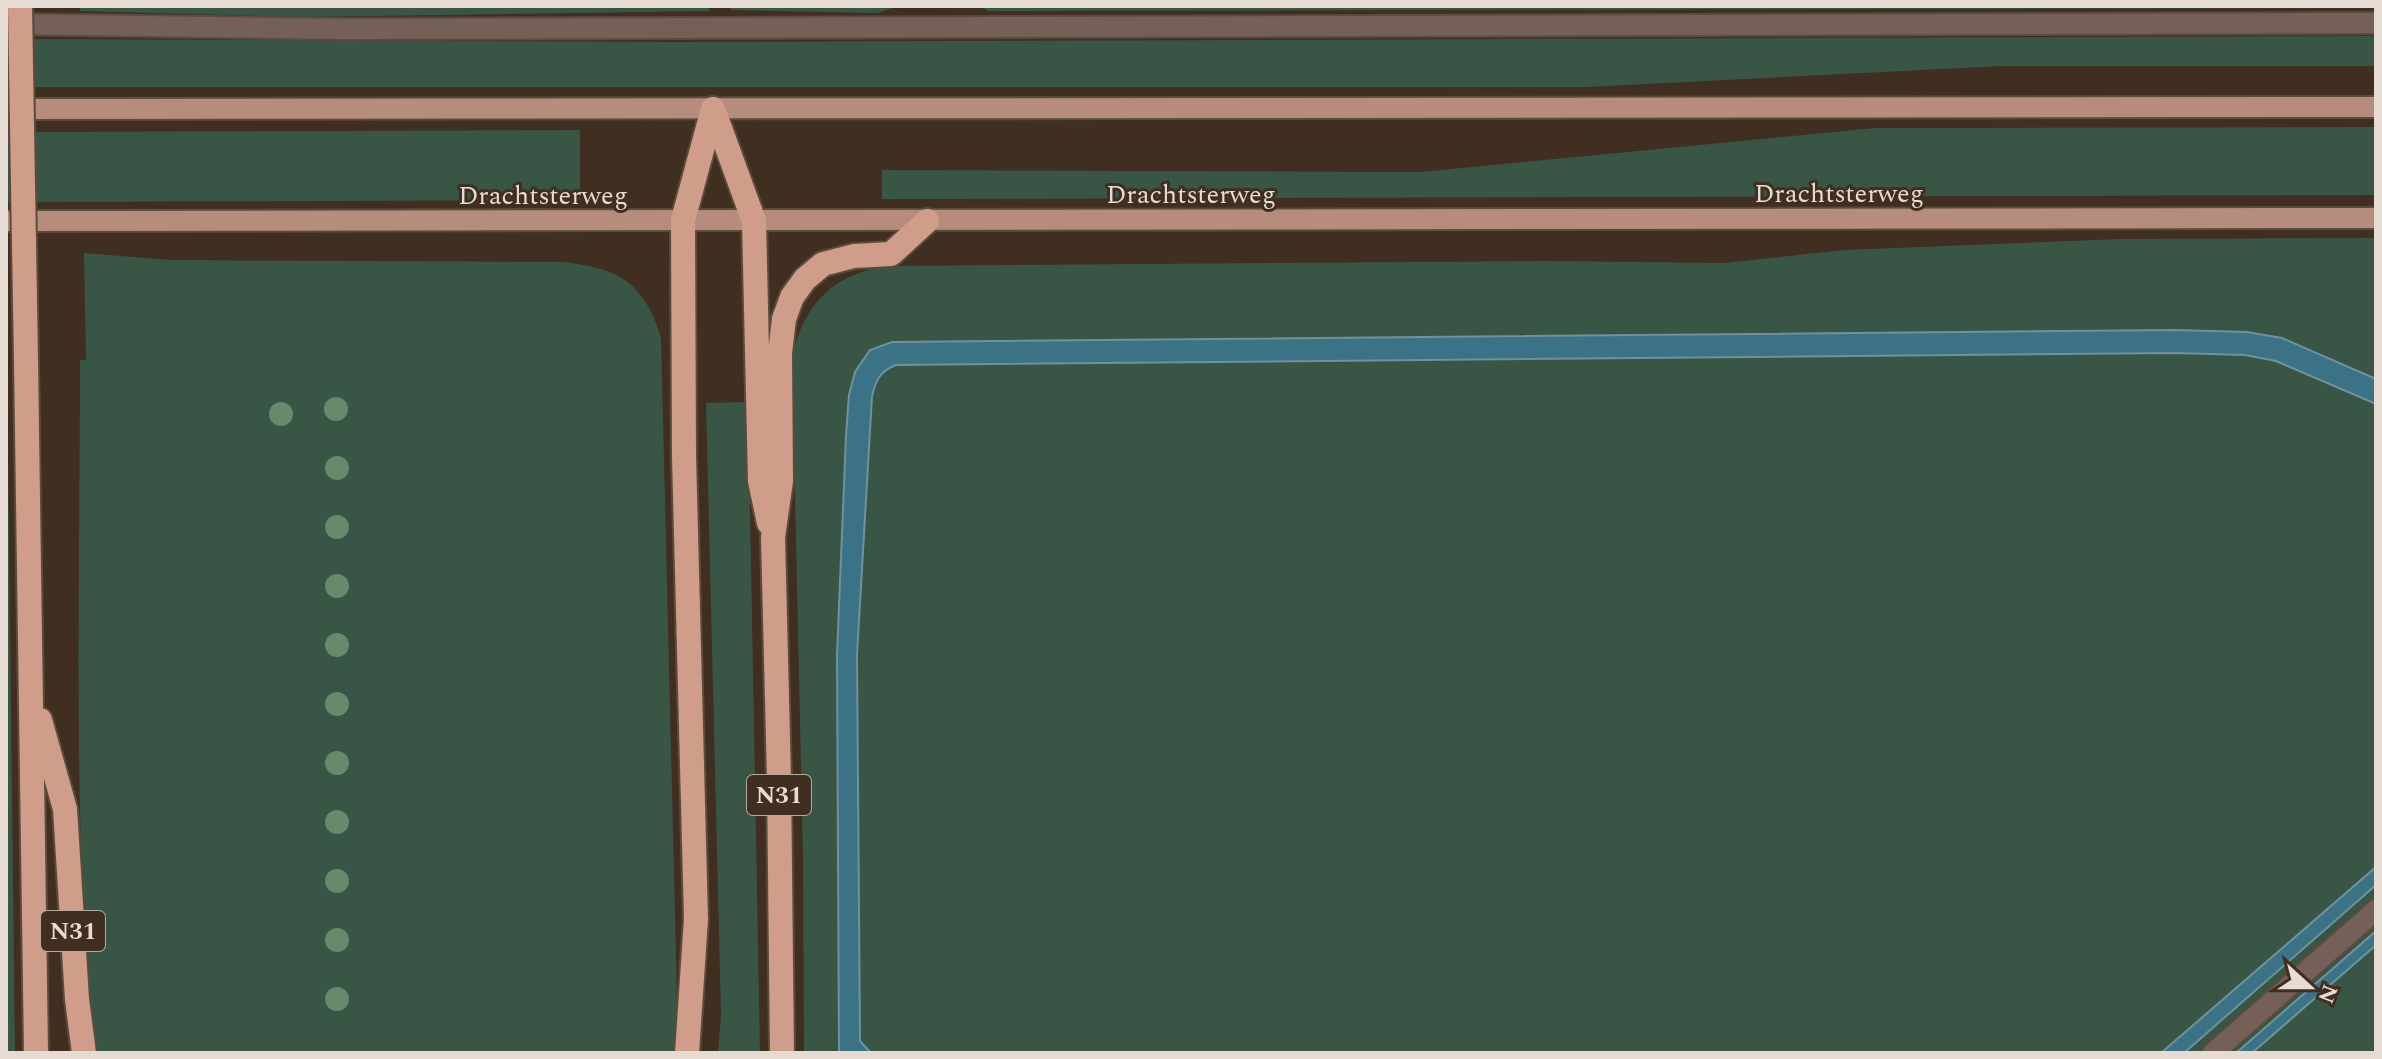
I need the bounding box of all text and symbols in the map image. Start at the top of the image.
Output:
street label: Drachtsterweg [1754,174,1924,214]
street label: Drachtsterweg [1106,175,1276,215]
street label: Drachtsterweg [458,176,628,216]
road number: N31 [747,775,811,815]
road number: N31 [41,911,105,951]
north arrow [2270,947,2350,1027]
text: N [2309,979,2346,1008]

